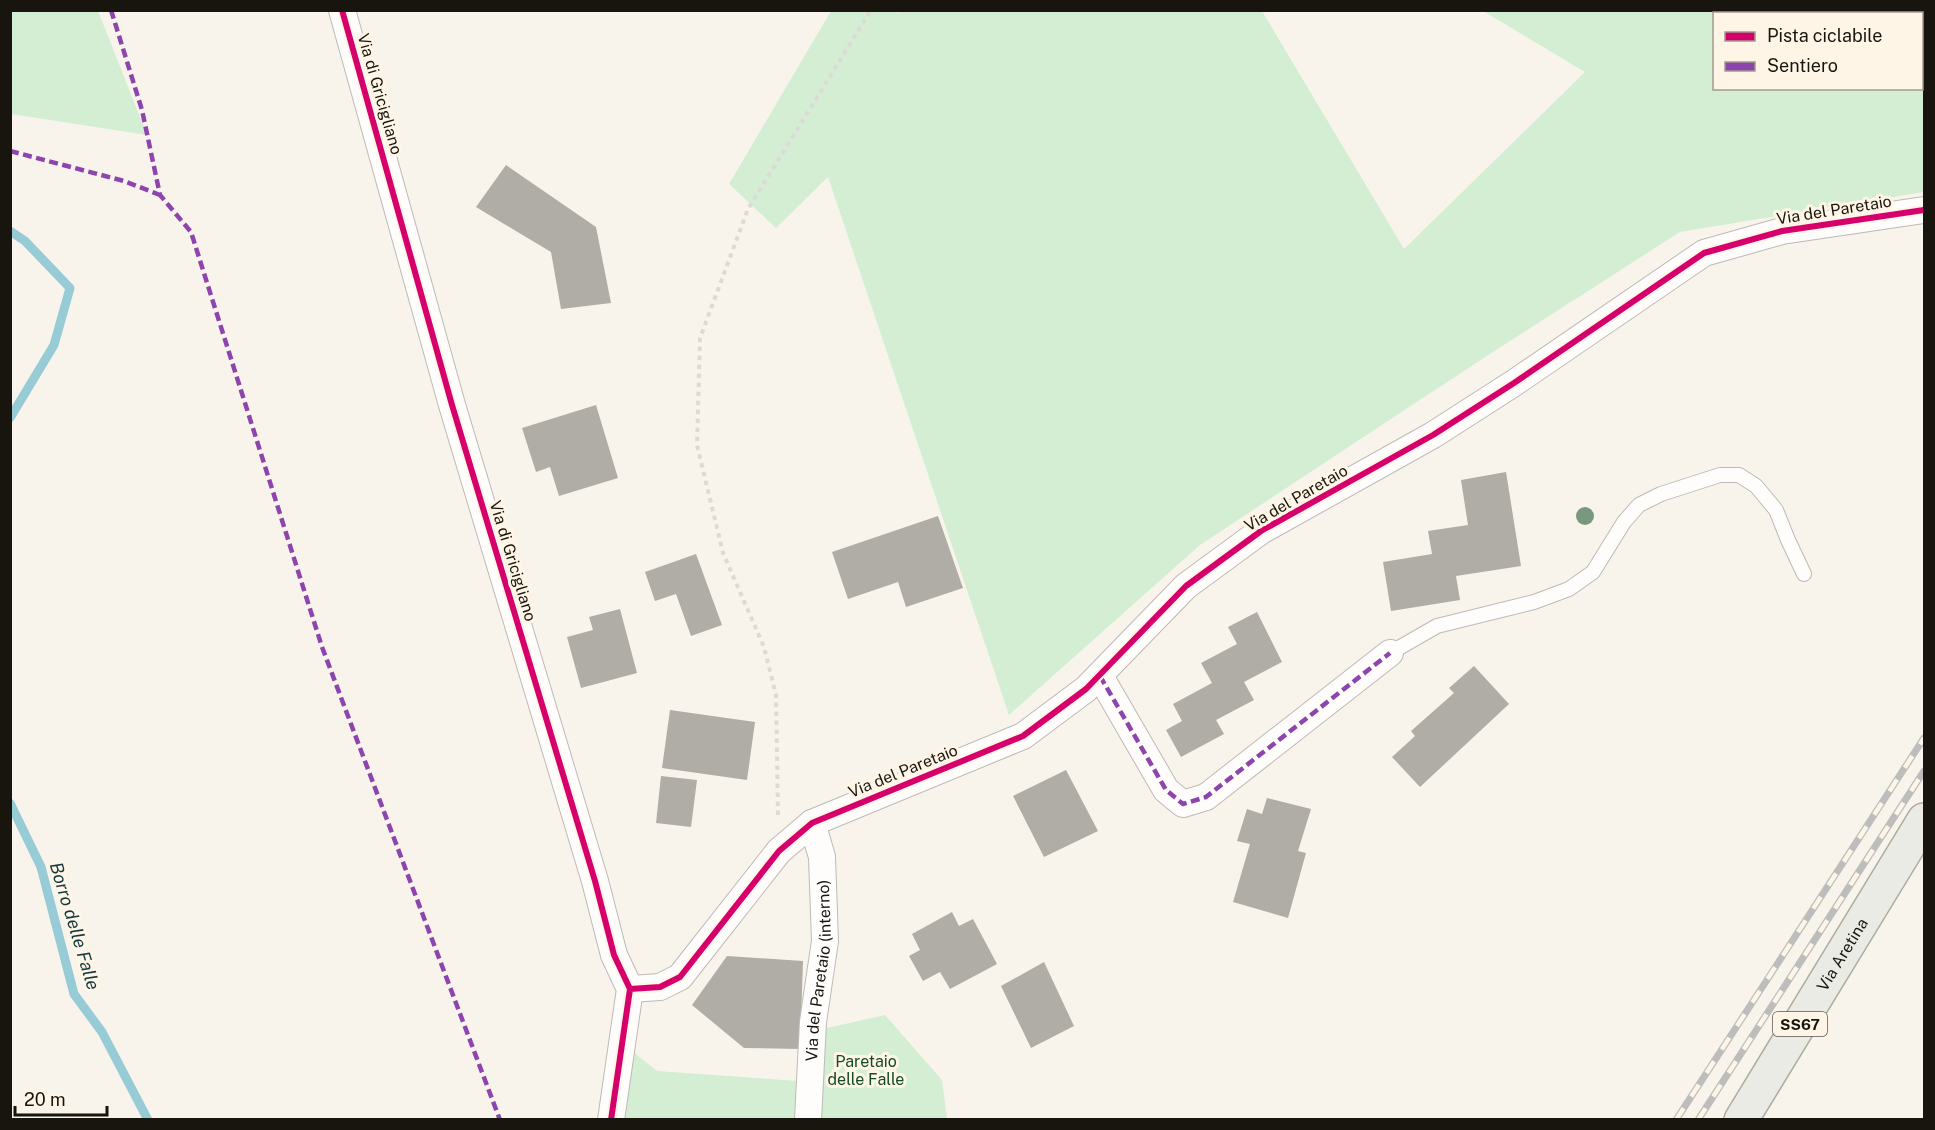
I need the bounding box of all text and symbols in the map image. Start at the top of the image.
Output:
legend [1713,12,1923,90]
text: Pista ciclabile [1767,25,1882,46]
street label: Via di Gricigliano [354,31,406,157]
text: Sentiero [1767,55,1838,76]
street label: Via del Paretaio [1775,192,1893,228]
street label: Via del Paretaio [1241,461,1351,535]
street label: Via di Gricigliano [486,498,540,624]
street label: Via del Paretaio [846,740,960,802]
water label: Borro delle Falle [46,860,104,993]
street label: Via del Paretaio (interno) [802,879,835,1062]
street label: Via Aretina [1813,914,1872,994]
road number: SS67 [1773,1012,1827,1036]
park label: Paretaio delle Falle [828,1052,904,1089]
scale bar [15,1079,106,1117]
text: 20 m [24,1089,66,1110]

